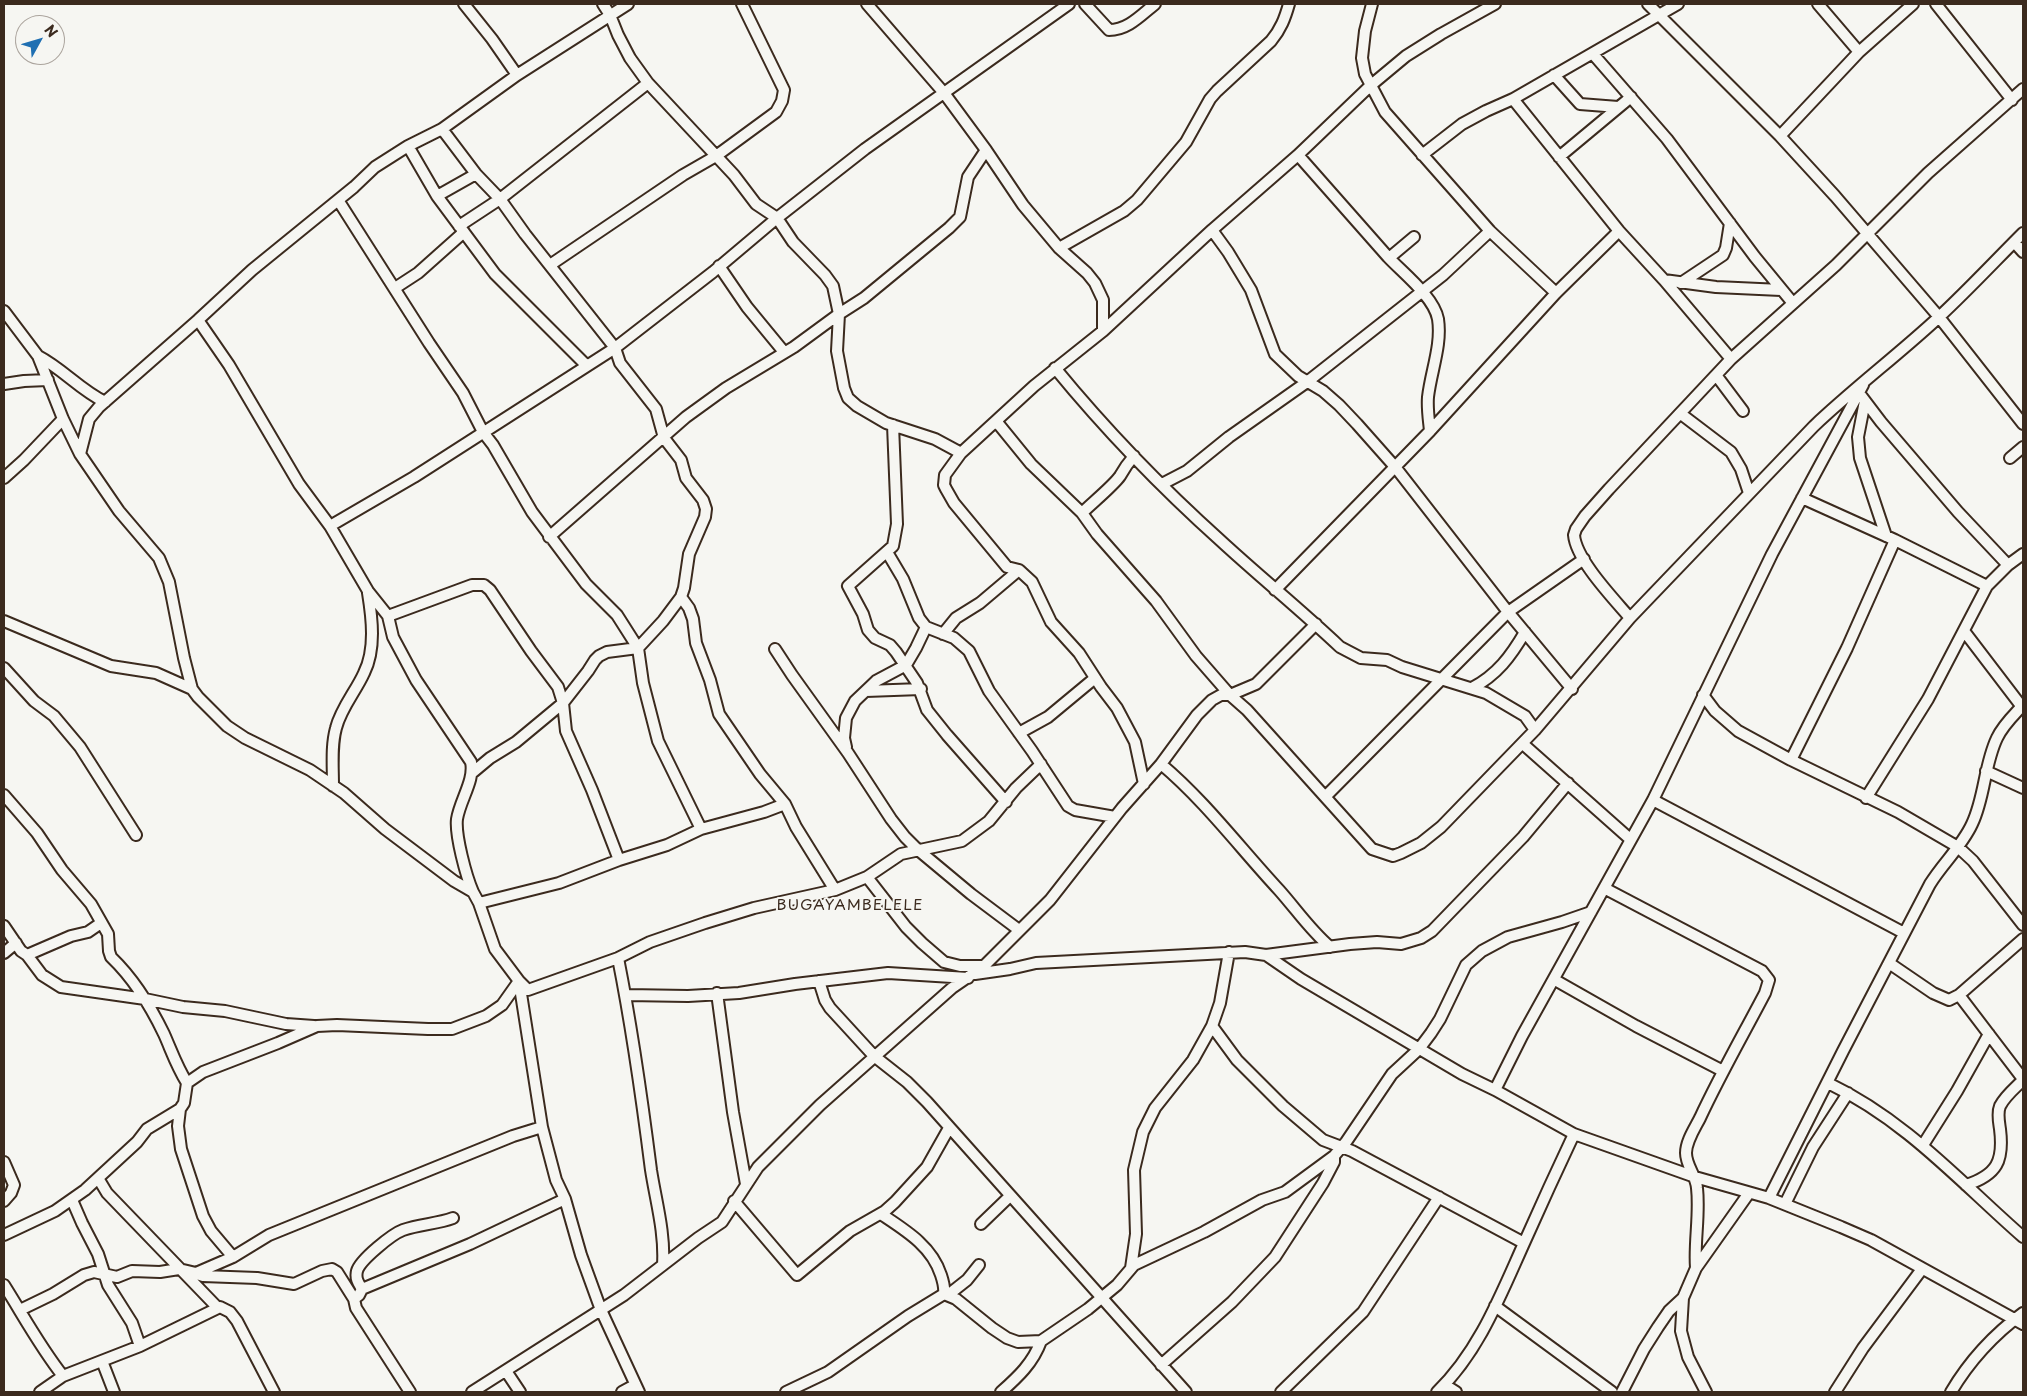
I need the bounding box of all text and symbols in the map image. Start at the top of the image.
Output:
north arrow [15,15,65,65]
text: N [40,20,63,42]
district label: BUGAYAMBELELE [775,897,925,915]

